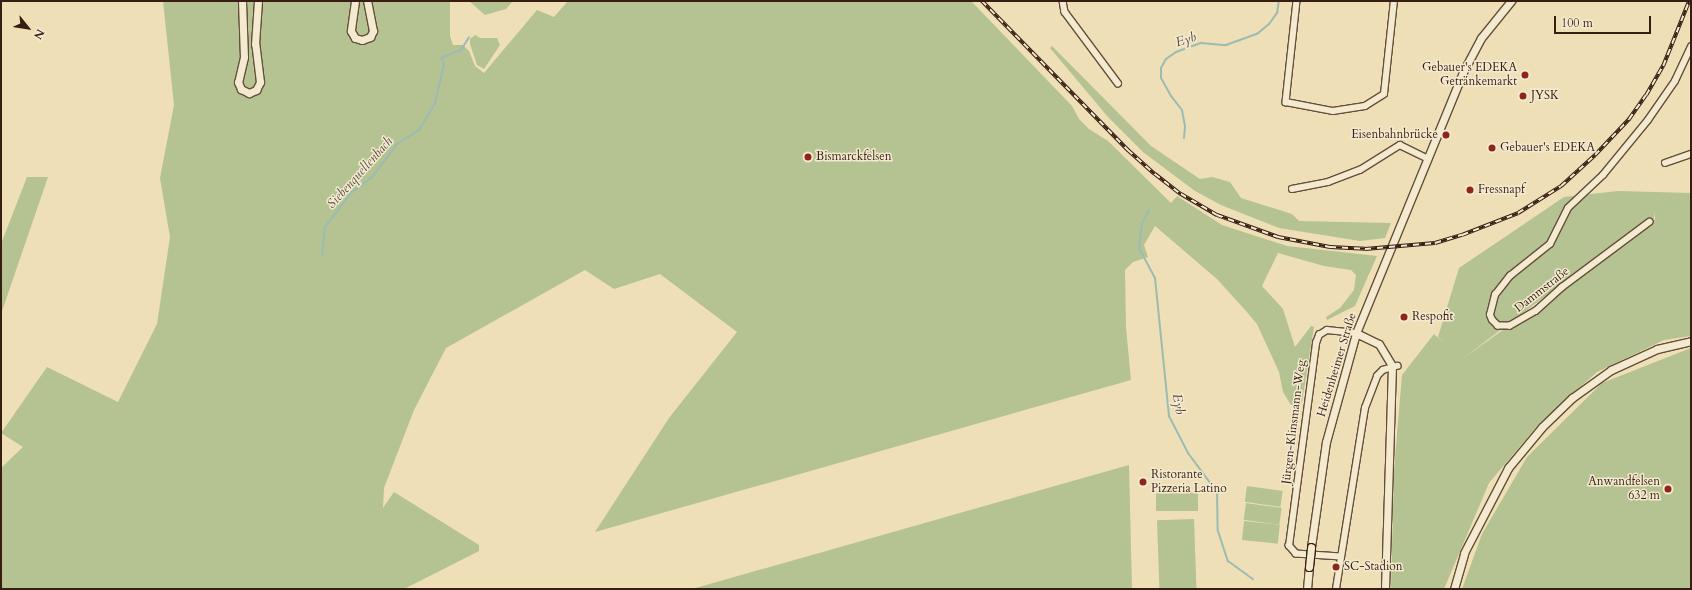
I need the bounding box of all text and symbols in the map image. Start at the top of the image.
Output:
north arrow [8,8,48,48]
scale bar [1556,8,1653,34]
text: 100 m [1561,15,1593,31]
text: N [30,26,48,42]
water label: Eyb [1174,29,1198,51]
place label: Gebauer's EDEKA Getränkemarkt [1422,61,1517,89]
marker: Gebauer's EDEKA Getränkemarkt [1520,70,1530,80]
place label: JYSK [1531,89,1559,103]
marker: JYSK [1518,91,1528,101]
place label: Eisenbahnbrücke [1351,128,1438,142]
marker: Eisenbahnbrücke [1441,130,1451,140]
water label: Siebenquellenbach [324,134,396,212]
place label: Gebauer's EDEKA [1500,141,1595,155]
marker: Gebauer's EDEKA [1487,143,1497,153]
place label: Bismarckfelsen [816,150,892,164]
marker: Bismarckfelsen [803,152,813,162]
place label: Fressnapf [1478,183,1525,197]
marker: Fressnapf [1465,185,1475,195]
street label: Dammstraße [1512,264,1572,316]
place label: Respofit [1412,310,1453,324]
street label: Heidenheimer Straße [1314,311,1360,419]
marker: Respofit [1399,312,1409,322]
street label: Jürgen-Klinsmann-Weg [1279,359,1309,485]
water label: Eyb [1169,392,1187,416]
place label: Ristorante Pizzeria Latino [1151,468,1227,496]
place label: Anwandfelsen 632 m [1588,475,1660,503]
marker: Ristorante Pizzeria Latino [1138,477,1148,487]
marker: Anwandfelsen 632 m [1663,484,1673,494]
place label: SC-Stadion [1344,560,1403,574]
marker: SC-Stadion [1331,562,1341,572]

